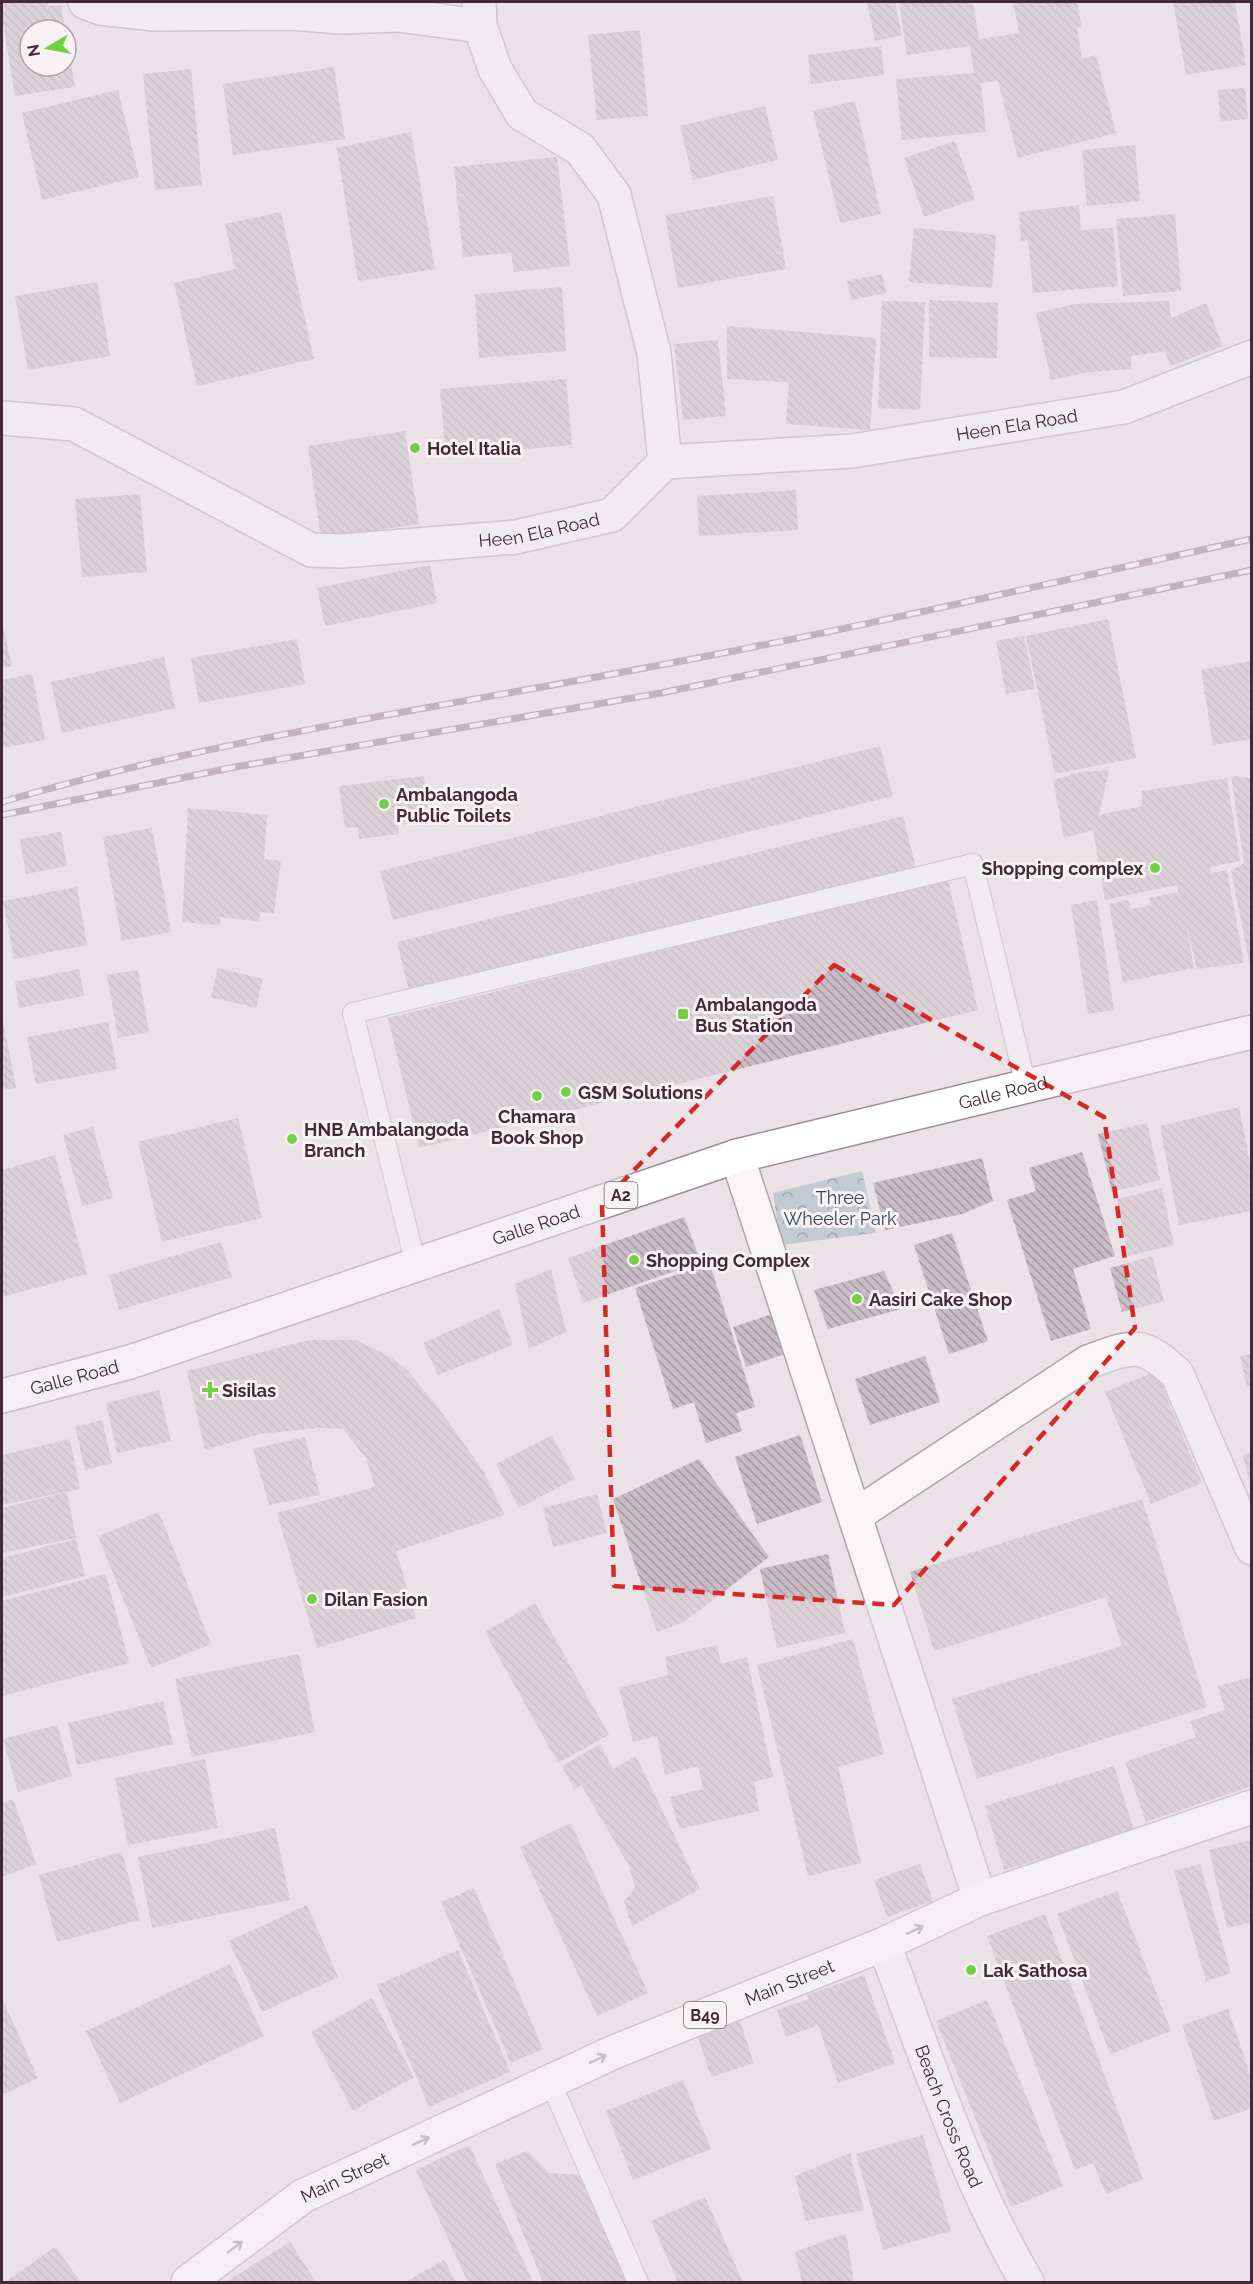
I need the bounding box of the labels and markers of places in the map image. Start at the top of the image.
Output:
place label: Hotel Italia [427,438,521,459]
marker: Hotel Italia [408,441,422,455]
place label: Ambalangoda Public Toilets [396,784,518,826]
marker: Ambalangoda Public Toilets [377,797,391,811]
place label: Shopping complex [981,858,1143,879]
marker: Shopping complex [1148,861,1162,875]
place label: Ambalangoda Bus Station [695,994,817,1036]
marker: Ambalangoda Bus Station [676,1007,690,1021]
place label: GSM Solutions [578,1082,703,1103]
marker: GSM Solutions [559,1085,573,1099]
marker: Chamara Book Shop [530,1089,544,1103]
place label: Chamara Book Shop [491,1106,583,1148]
place label: HNB Ambalangoda Branch [304,1119,469,1161]
marker: HNB Ambalangoda Branch [285,1132,299,1146]
place label: Shopping Complex [646,1250,810,1271]
marker: Shopping Complex [627,1253,641,1267]
place label: Aasiri Cake Shop [869,1289,1012,1310]
marker: Aasiri Cake Shop [850,1292,864,1306]
place label: Sisilas [222,1380,276,1401]
marker: Sisilas [203,1383,217,1397]
place label: Dilan Fasion [324,1589,428,1610]
marker: Dilan Fasion [305,1592,319,1606]
place label: Lak Sathosa [983,1960,1087,1981]
marker: Lak Sathosa [964,1963,978,1977]

